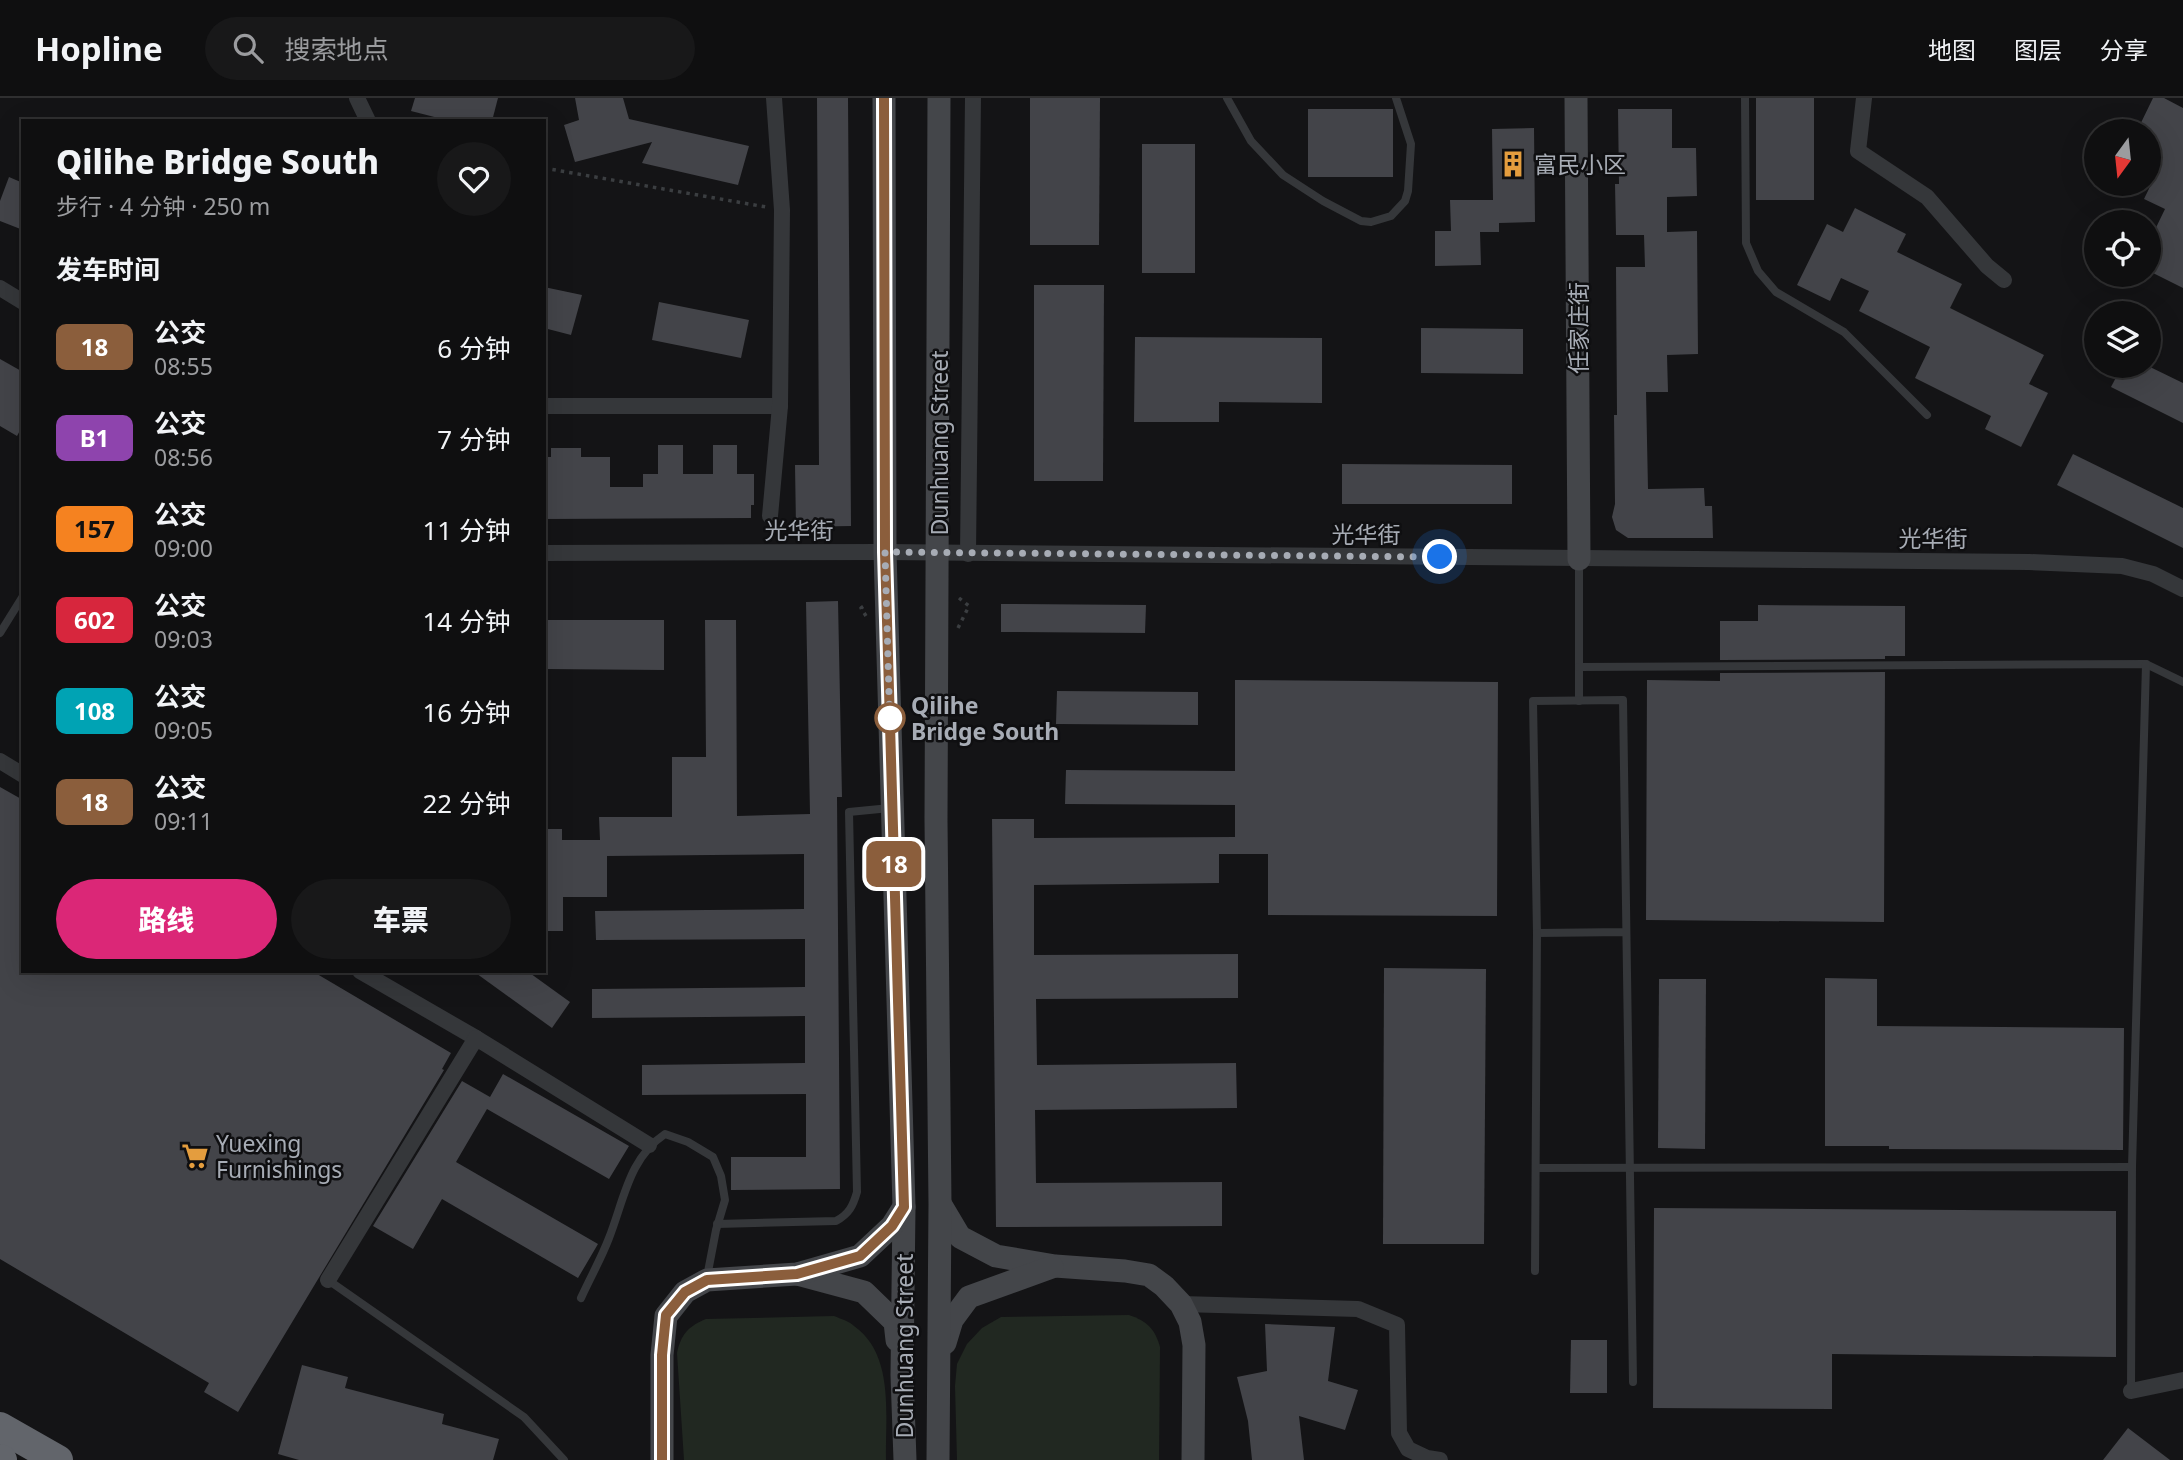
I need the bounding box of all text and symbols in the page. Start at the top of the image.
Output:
search box [205,17,695,80]
text: Hopline [35,26,163,71]
icon: search [229,29,267,67]
text: 搜索地点 [285,31,389,67]
text: 地图 [1928,33,1976,66]
text: 图层 [2014,33,2062,66]
text: 分享 [2100,33,2148,66]
north arrow [2084,119,2161,196]
map controls [2084,119,2161,378]
text: Qilihe Bridge South [56,139,379,184]
button: heart [437,142,511,216]
place label: 富民小区 [1534,148,1626,180]
building icon: 富民小区 [1498,149,1528,179]
text: 步行 · 4 分钟 · 250 m [56,190,270,222]
button: locate [2084,210,2161,287]
text: 发车时间 [56,251,160,287]
street label: 任家庄街 [1562,282,1594,374]
button: layers [2084,301,2161,378]
text: 公交 [154,314,206,350]
text: 18 [81,330,108,363]
text: 6 分钟 [437,330,511,366]
text: 08:55 [154,350,213,382]
street label: Dunhuang Street [923,350,955,536]
text: 公交 [154,405,206,441]
text: B1 [80,421,109,454]
text: 7 分钟 [437,421,511,457]
text: 08:56 [154,441,213,473]
text: 公交 [154,496,206,532]
text: 157 [74,512,115,545]
text: 11 分钟 [422,512,511,548]
street label: 光华街 [765,514,834,546]
street label: 光华街 [1332,518,1401,550]
street label: 光华街 [1899,522,1968,554]
text: 09:00 [154,532,213,564]
your location [1422,539,1457,574]
text: 公交 [154,587,206,623]
text: 602 [74,603,115,636]
text: 14 分钟 [422,603,511,639]
text: 09:03 [154,623,213,655]
text: 公交 [154,678,206,714]
place label: Qilihe Bridge South [911,689,1059,747]
text: 108 [74,694,115,727]
text: 16 分钟 [422,694,511,730]
marker: Qilihe Bridge South [875,703,905,733]
text: 09:05 [154,714,213,746]
text: 公交 [154,769,206,805]
text: 18 [81,785,108,818]
text: 22 分钟 [422,785,511,821]
text: 09:11 [154,805,213,837]
line badge: 18 [862,841,926,887]
text: 18 [880,847,908,880]
button: 路线 [56,879,277,959]
button: 车票 [291,879,511,959]
place label: Yuexing Furnishings [216,1127,342,1185]
supermarket icon: Yuexing Furnishings [180,1141,210,1171]
street label: Dunhuang Street [888,1253,920,1439]

